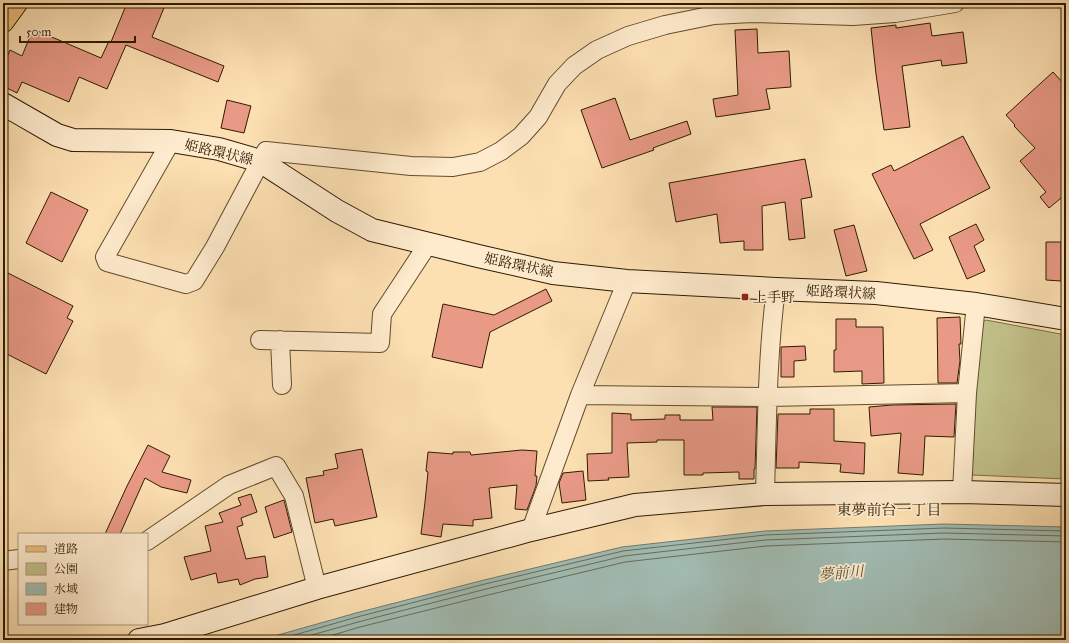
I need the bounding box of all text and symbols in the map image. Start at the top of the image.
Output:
scale bar [20,18,135,44]
text: 50 m [26,25,51,39]
street label: 姫路環状線 [183,136,255,169]
street label: 姫路環状線 [483,250,555,281]
street label: 姫路環状線 [806,282,876,303]
place label: 上手野 [753,289,795,306]
marker: 上手野 [740,292,750,302]
district label: 東夢前台一丁目 [836,501,942,519]
legend [18,533,148,625]
text: 道路 [54,542,78,556]
text: 公園 [54,562,78,576]
water label: 夢前川 [818,562,866,584]
text: 水域 [54,582,78,596]
text: 建物 [54,602,78,616]

